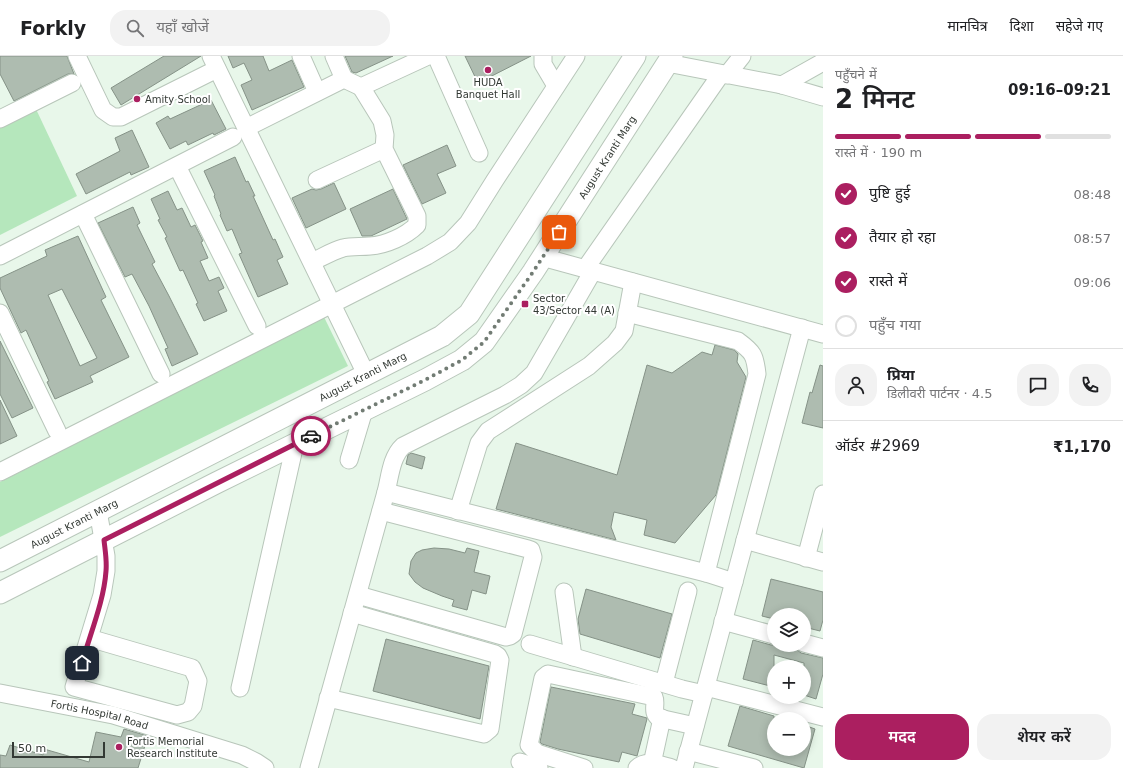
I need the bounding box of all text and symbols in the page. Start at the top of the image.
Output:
search box [110,10,390,46]
text: Forkly [20,17,86,39]
icon: search [124,17,146,39]
text: यहाँ खोजें [156,18,209,36]
text: मानचित्र [947,18,987,34]
text: दिशा [1009,18,1034,34]
text: सहेजे गए [1056,18,1103,34]
marker: HUDA Banquet Hall [483,65,493,75]
text: पहुँचने में [835,67,877,82]
place label: HUDA Banquet Hall [456,77,520,100]
text: 09:16–09:21 [1008,81,1111,99]
text: 2 मिनट [835,84,915,114]
marker: Amity School [132,94,142,104]
place label: Amity School [145,94,211,105]
street label: August Kranti Marg [576,114,638,201]
text: रास्ते में · 190 m [835,145,922,160]
icon: check [835,183,857,205]
text: पुष्टि हुई [869,184,910,202]
text: 08:48 [1074,187,1111,202]
pin [542,215,576,249]
icon: bag [548,221,570,243]
icon: check [835,227,857,249]
text: तैयार हो रहा [869,228,936,246]
text: 08:57 [1074,231,1111,246]
icon: check [835,271,857,293]
text: रास्ते में [869,272,907,290]
text: 09:06 [1074,275,1111,290]
place label: Sector 43/Sector 44 (A) [533,293,615,316]
marker: Sector 43/Sector 44 (A) [520,299,530,309]
text: पहुँच गया [869,316,921,334]
street label: August Kranti Marg [317,350,408,403]
button: person [835,364,877,406]
button: chat [1017,364,1059,406]
button: phone [1069,364,1111,406]
text: प्रिया [887,366,915,384]
text: डिलीवरी पार्टनर · 4.5 [887,386,992,401]
courier [291,416,331,456]
icon: car [300,425,322,447]
text: ऑर्डर #2969 [835,437,920,455]
text: ₹1,170 [1053,438,1111,456]
street label: August Kranti Marg [29,497,119,550]
map controls [767,608,811,756]
button: layers [767,608,811,652]
pin [65,646,99,680]
icon: home [71,652,93,674]
button: + [767,660,811,704]
street label: Fortis Hospital Road [50,698,150,731]
button: − [767,712,811,756]
button: मदद [835,714,969,760]
button: शेयर करें [977,714,1111,760]
place label: Fortis Memorial Research Institute [127,736,218,759]
scale bar [12,740,105,759]
text: 50 m [18,742,46,755]
marker: Fortis Memorial Research Institute [114,742,124,752]

